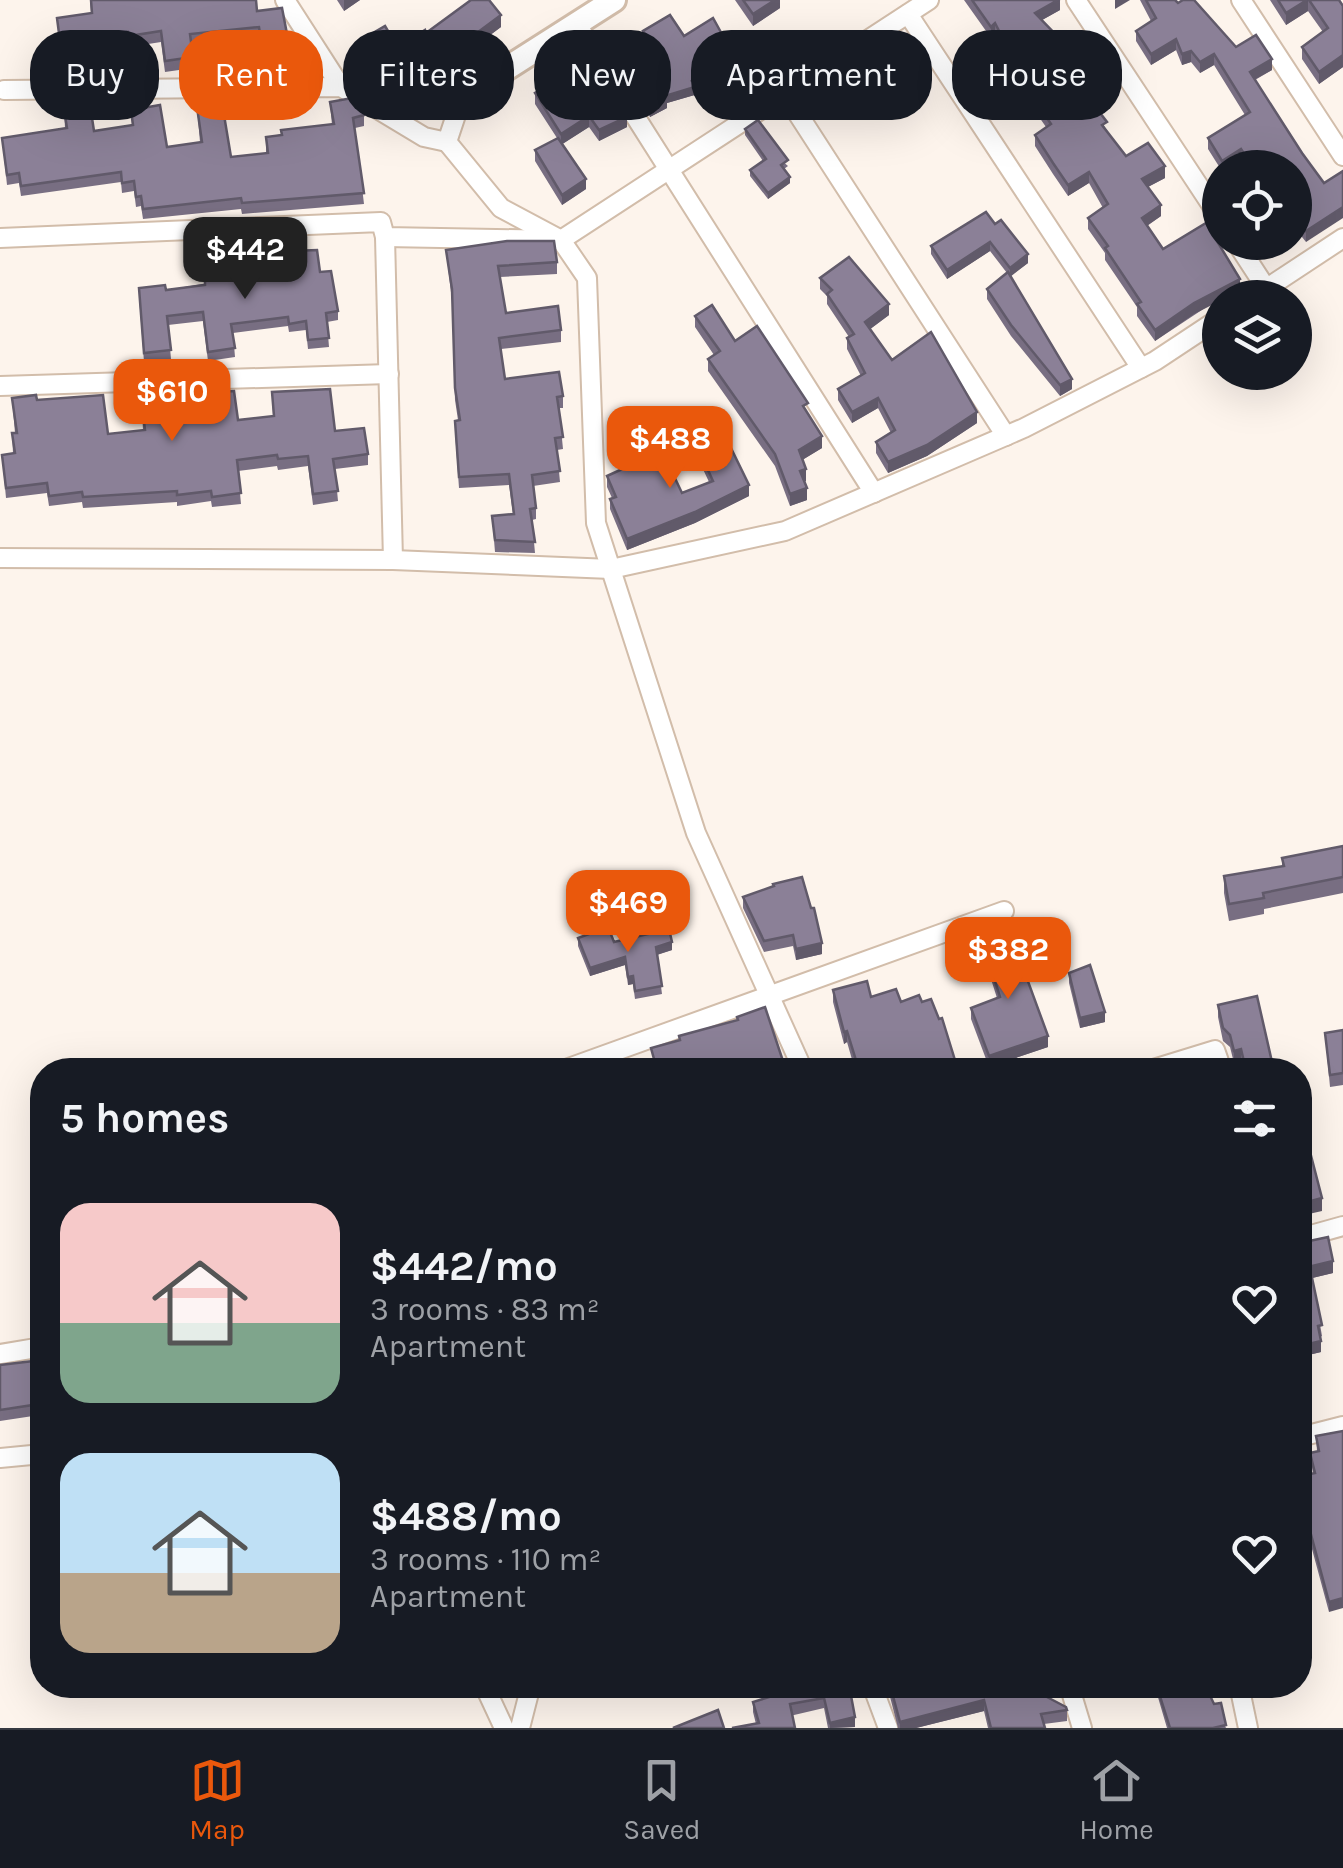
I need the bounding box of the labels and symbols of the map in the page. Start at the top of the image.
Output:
pin: $442 [186,217,304,302]
pin: $610 [113,359,231,444]
pin: $488 [611,406,729,491]
pin: $469 [569,870,687,955]
pin: $382 [949,917,1067,1002]

